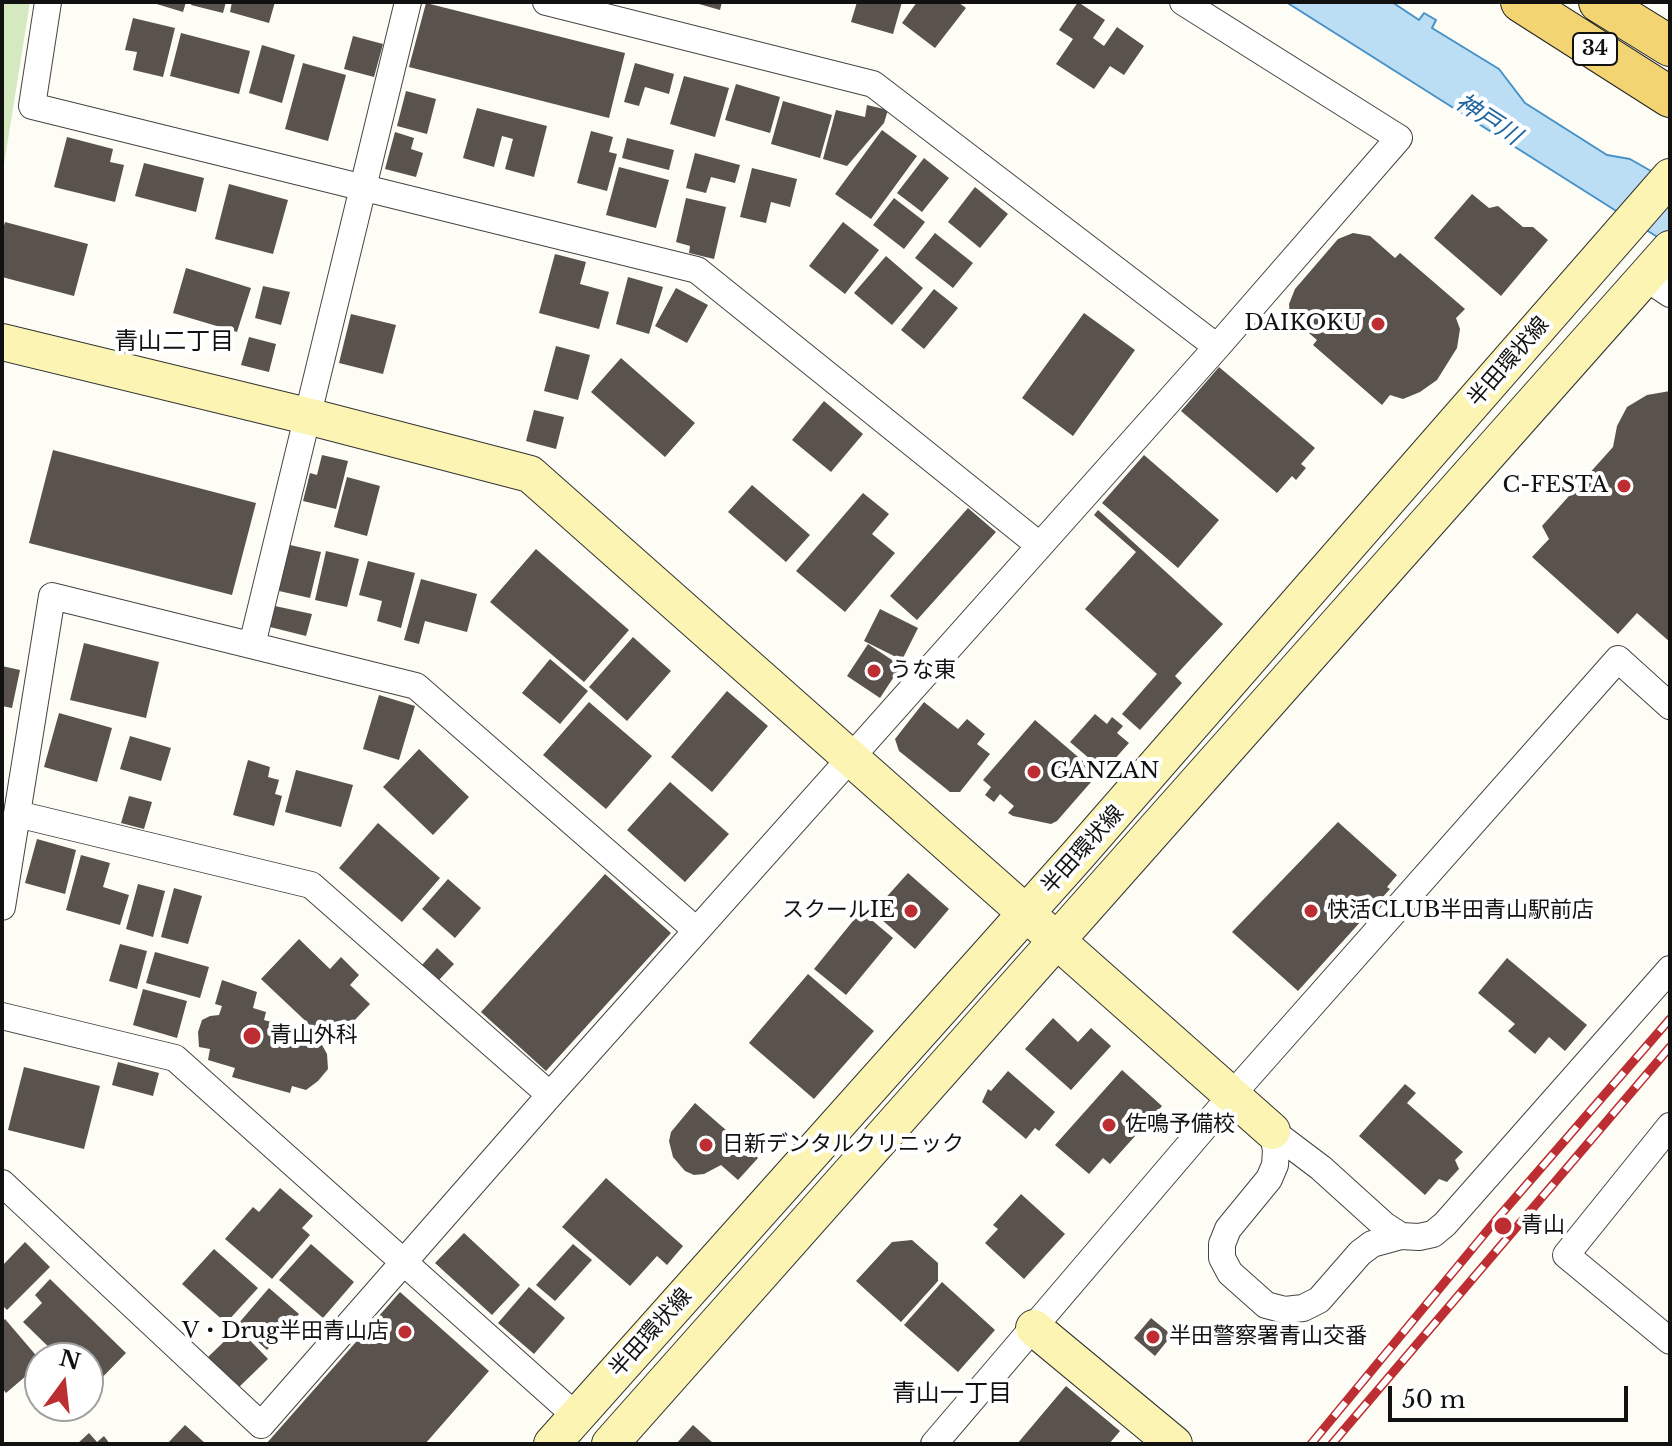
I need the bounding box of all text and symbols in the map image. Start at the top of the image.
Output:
road number: 34 [1573,33,1617,65]
water label: 神戸川 [1450,88,1526,152]
place label: DAIKOKU [1244,311,1362,337]
street label: 半田環状線 [1463,312,1555,412]
marker: DAIKOKU [1369,315,1387,333]
district label: 青山二丁目 [114,328,234,356]
place label: C-FESTA [1503,473,1608,499]
marker: C-FESTA [1615,477,1633,495]
place label: うな東 [890,658,956,684]
marker: うな東 [865,662,883,680]
place label: GANZAN [1050,759,1159,785]
marker: GANZAN [1025,763,1043,781]
street label: 半田環状線 [1036,800,1130,900]
place label: スクールIE [782,898,895,924]
place label: 快活CLUB半田青山駅前店 [1327,898,1594,924]
marker: スクールIE [902,902,920,920]
marker: 快活CLUB半田青山駅前店 [1302,902,1320,920]
place label: 青山外科 [270,1023,358,1049]
marker: 青山外科 [241,1025,263,1047]
place label: 佐鳴予備校 [1125,1112,1235,1138]
marker: 佐鳴予備校 [1100,1116,1118,1134]
place label: 日新デンタルクリニック [722,1132,964,1158]
marker: 日新デンタルクリニック [697,1136,715,1154]
place label: 青山 [1521,1213,1565,1239]
marker: 青山 [1492,1215,1514,1237]
street label: 半田環状線 [604,1283,698,1383]
place label: V・Drug半田青山店 [182,1319,389,1345]
marker: V・Drug半田青山店 [396,1323,414,1341]
place label: 半田警察署青山交番 [1169,1324,1367,1350]
marker: 半田警察署青山交番 [1144,1328,1162,1346]
north arrow [24,1342,104,1422]
text: N [56,1345,83,1376]
scale bar [1392,1370,1632,1420]
district label: 青山一丁目 [892,1380,1012,1408]
text: 50 m [1402,1385,1465,1414]

